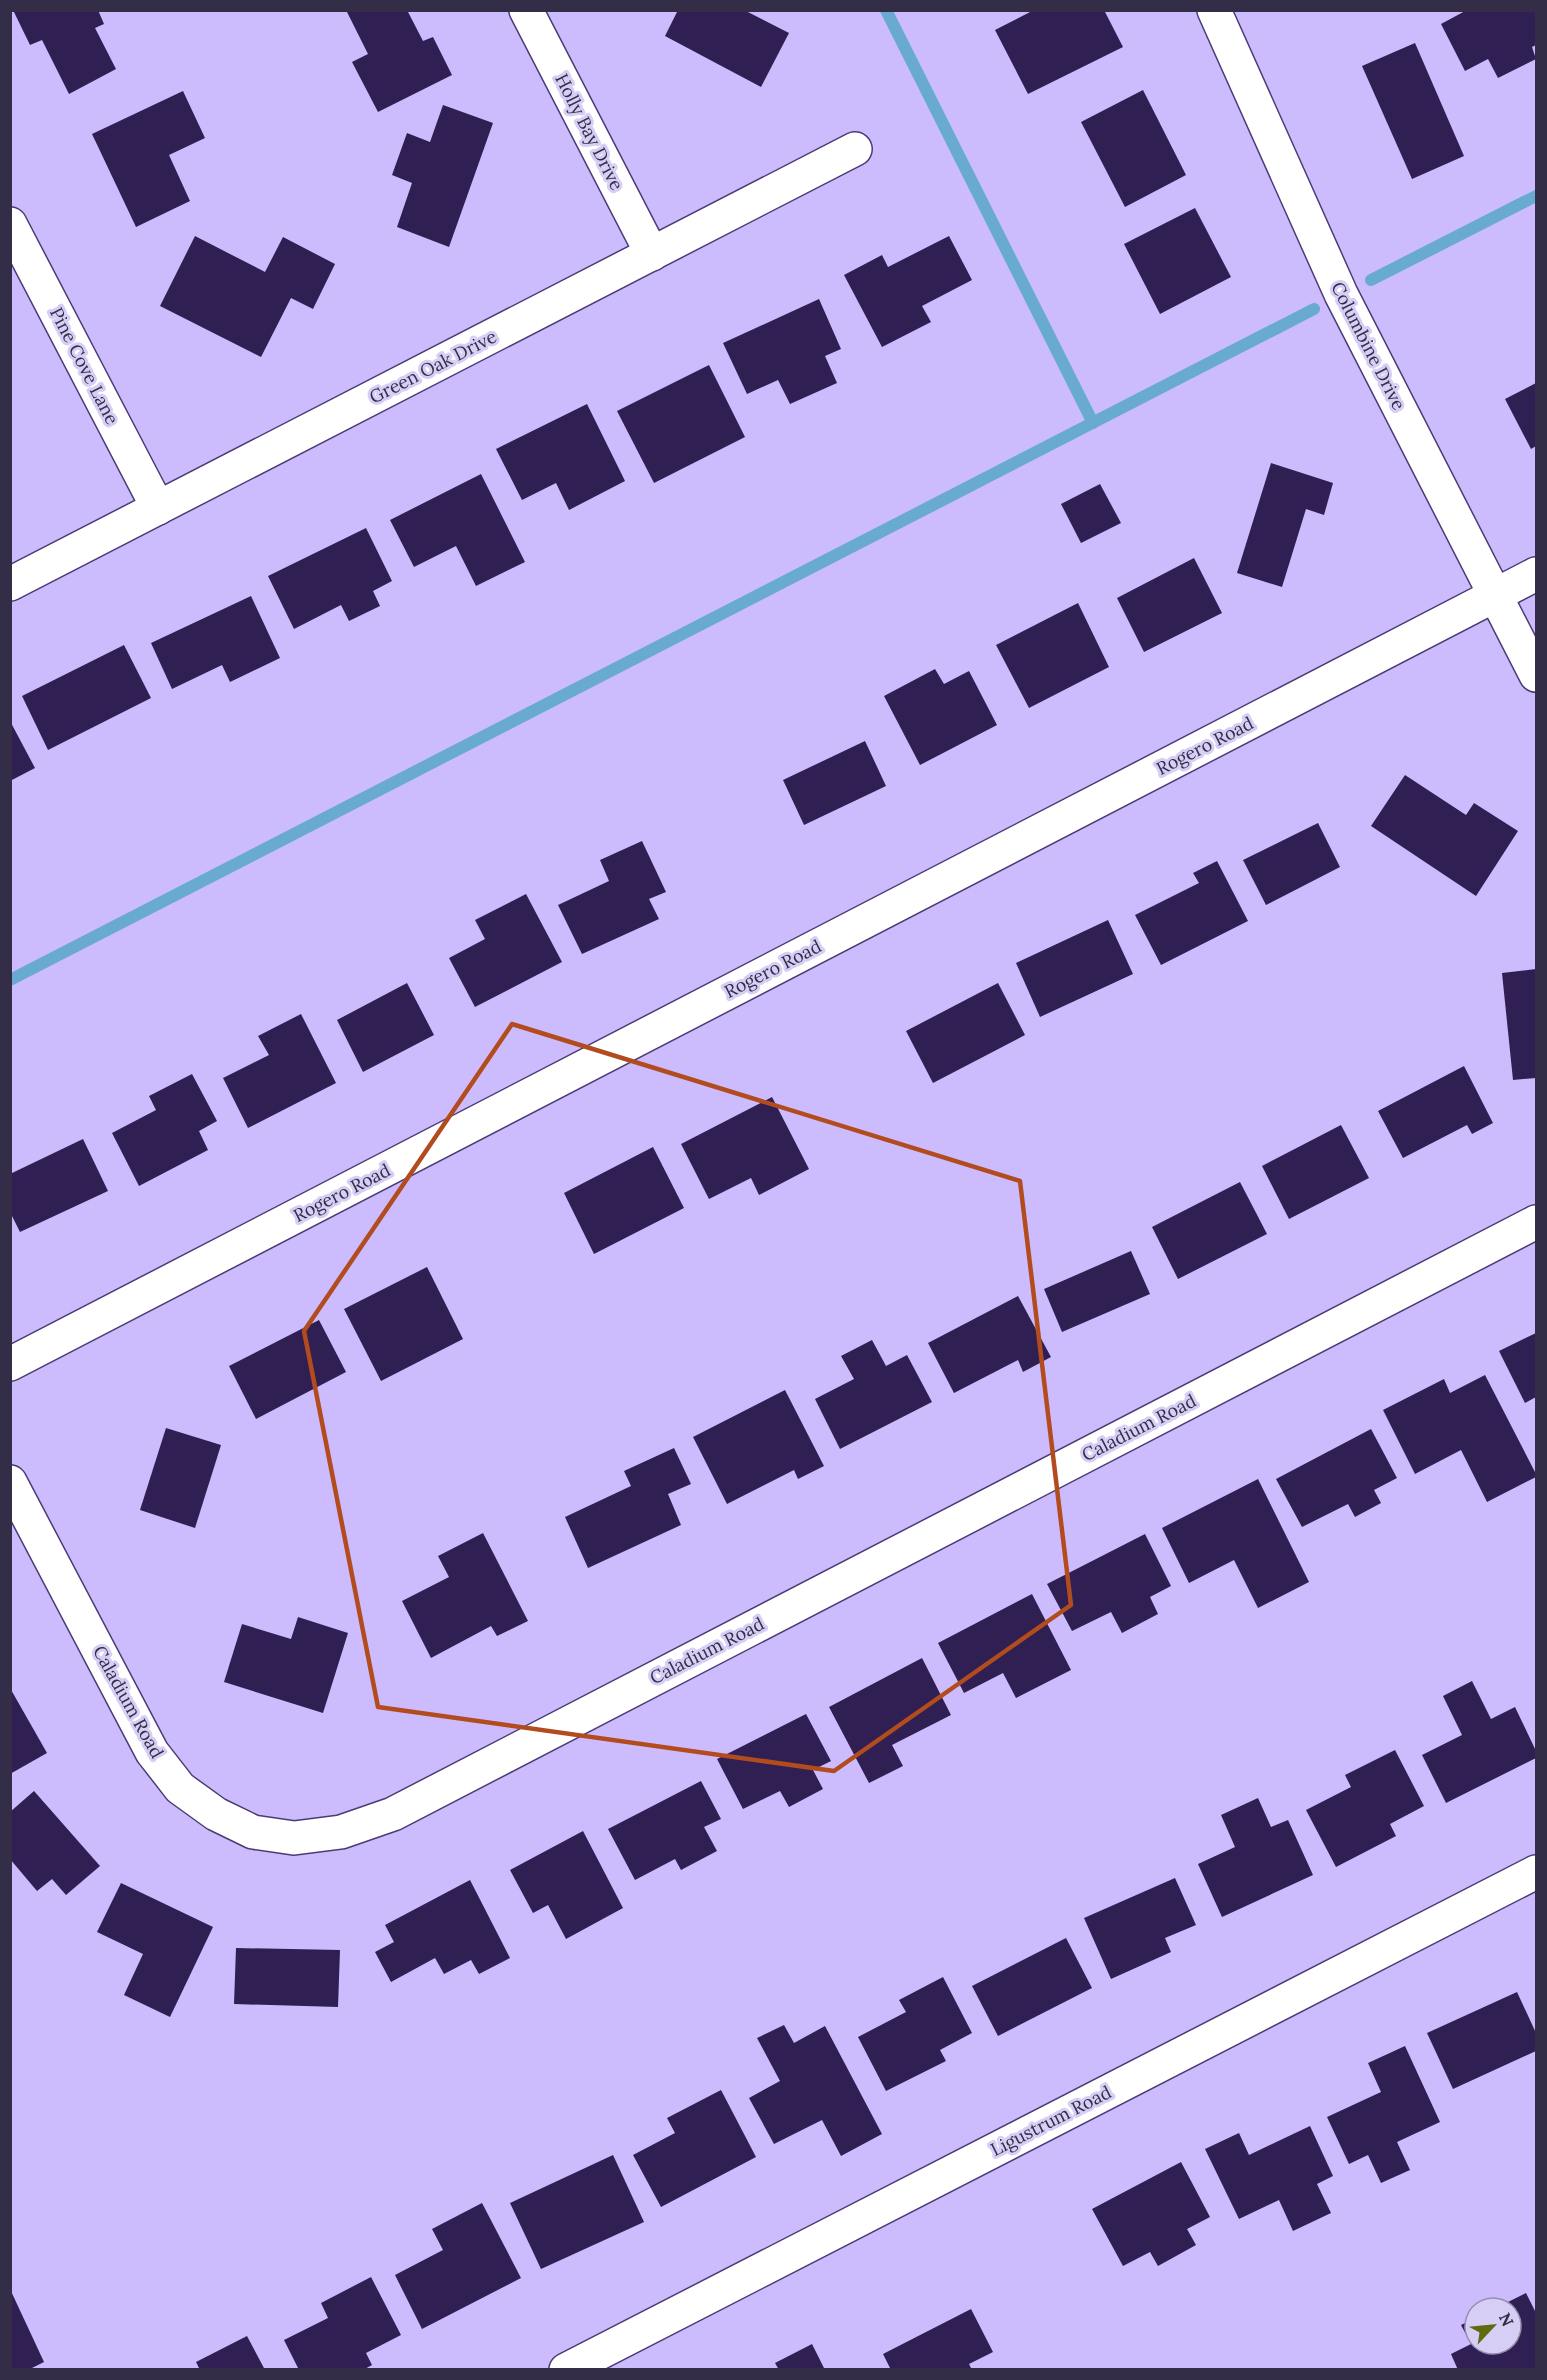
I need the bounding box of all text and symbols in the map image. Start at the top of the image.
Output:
street label: Holly Bay Drive [550,70,629,194]
street label: Columbine Drive [1326,278,1411,414]
street label: Pine Cove Lane [45,303,124,429]
street label: Green Oak Drive [365,325,500,408]
street label: Rogero Road [1152,711,1257,780]
street label: Rogero Road [720,934,825,1003]
street label: Rogero Road [289,1158,394,1227]
street label: Caladium Road [1078,1389,1200,1466]
street label: Caladium Road [646,1612,768,1689]
street label: Caladium Road [88,1641,169,1762]
street label: Ligustrum Road [986,2080,1115,2161]
north arrow [1463,2296,1523,2356]
text: N [1495,2309,1518,2329]

